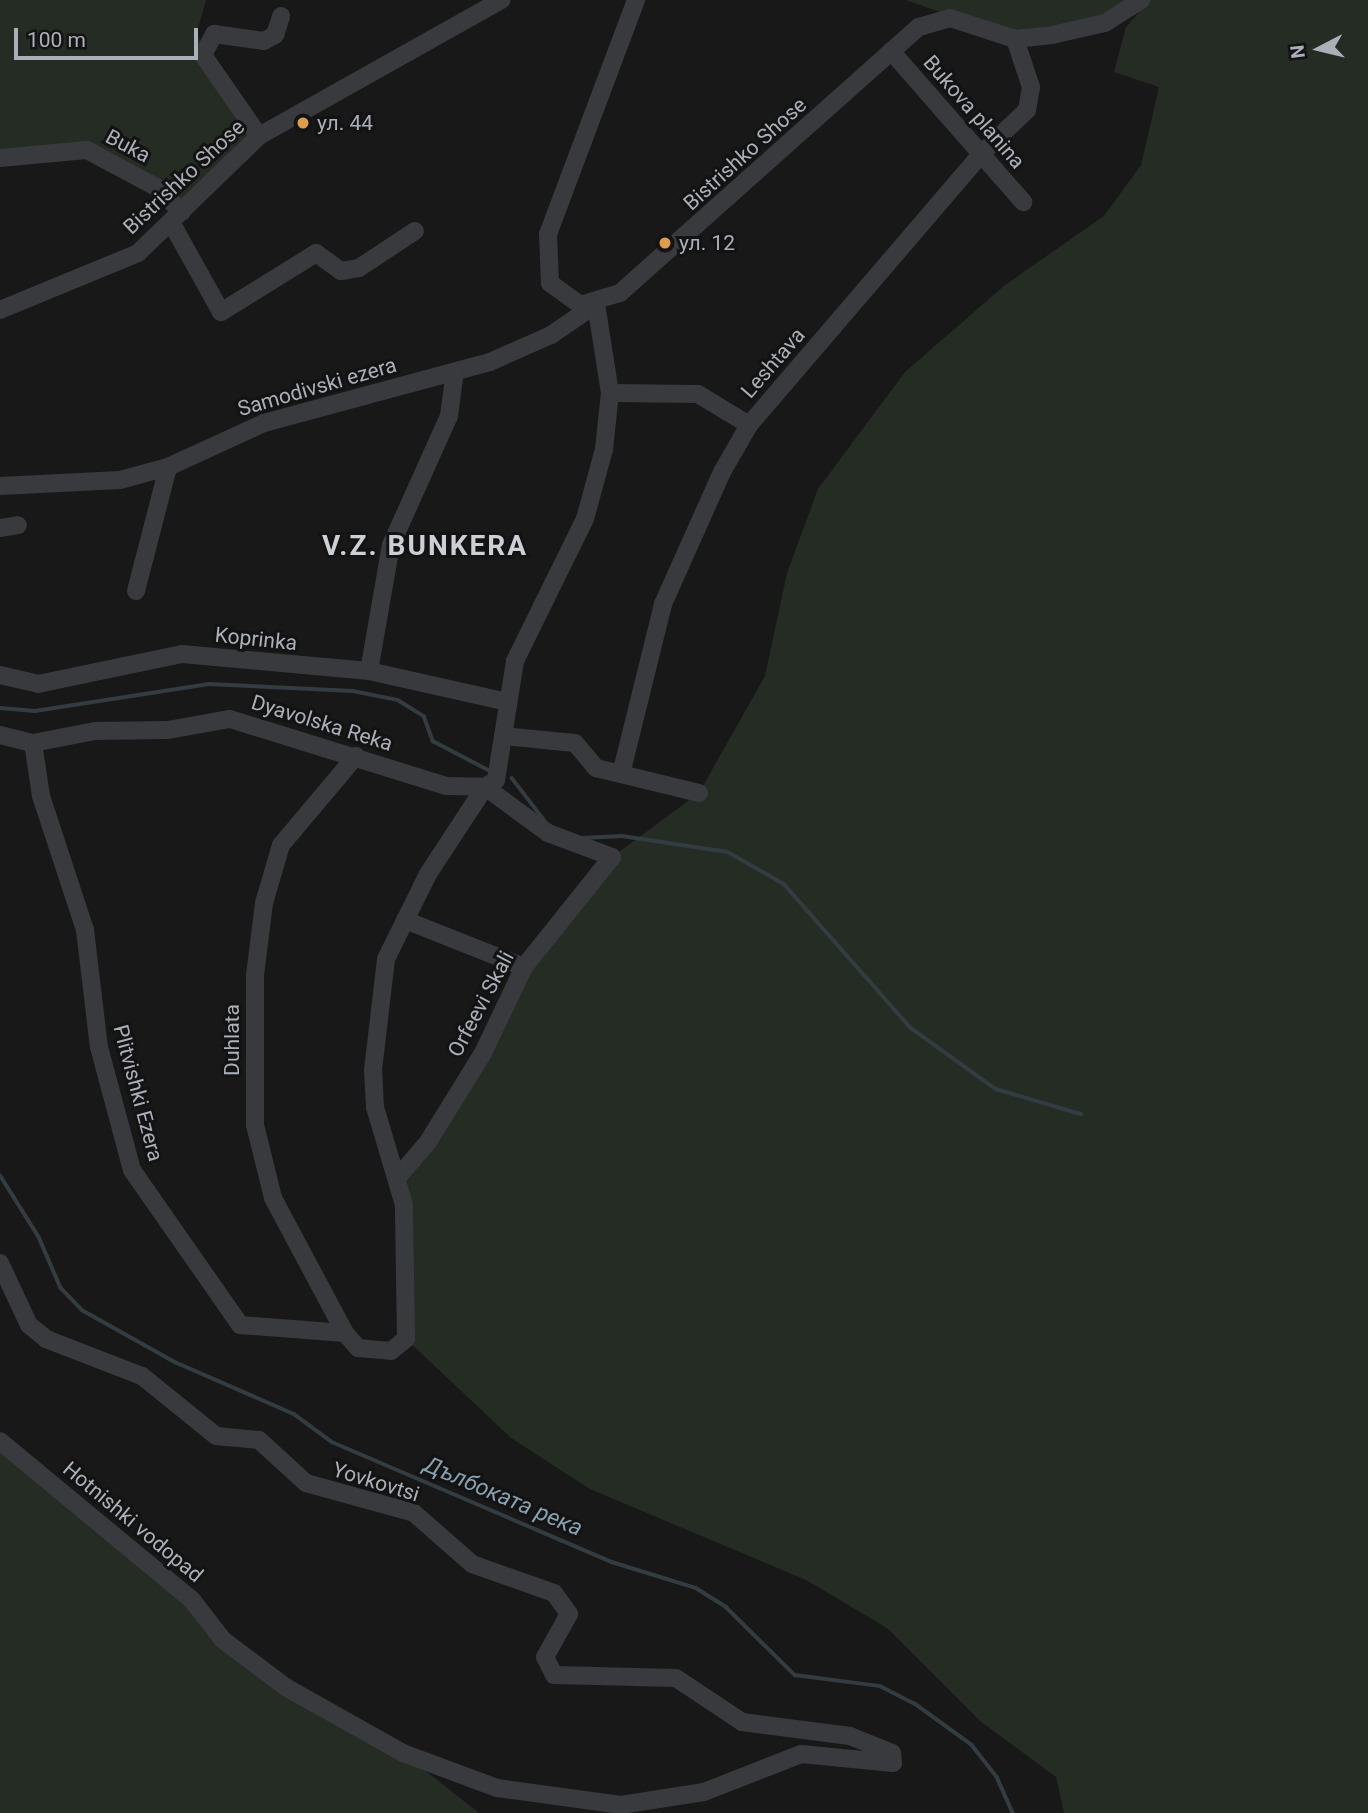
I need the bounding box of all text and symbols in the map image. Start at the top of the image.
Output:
scale bar [18,14,201,58]
north arrow [1284,14,1354,84]
text: 100 m [27,28,86,52]
text: N [1285,44,1310,60]
street label: Bukova planina [918,50,1030,174]
street label: Bistrishko Shose [678,92,812,216]
place label: ул. 44 [317,110,373,136]
street label: Bistrishko Shose [118,114,250,240]
marker: ул. 44 [295,115,311,131]
street label: Buka [101,124,155,168]
place label: ул. 12 [679,230,735,256]
marker: ул. 12 [657,235,673,251]
street label: Leshtava [736,323,810,403]
street label: Samodivski ezera [235,352,399,422]
district label: V.Z. BUNKERA [324,529,526,563]
street label: Koprinka [214,622,298,656]
street label: Dyavolska Reka [248,690,396,756]
street label: Orfeevi Skali [443,947,519,1061]
street label: Duhlata [219,1004,245,1076]
street label: Plitvishki Ezera [108,1022,168,1164]
water label: Дълбоката река [420,1451,586,1543]
street label: Hotnishki vodopad [58,1456,208,1588]
street label: Yovkovtsi [330,1457,422,1507]

